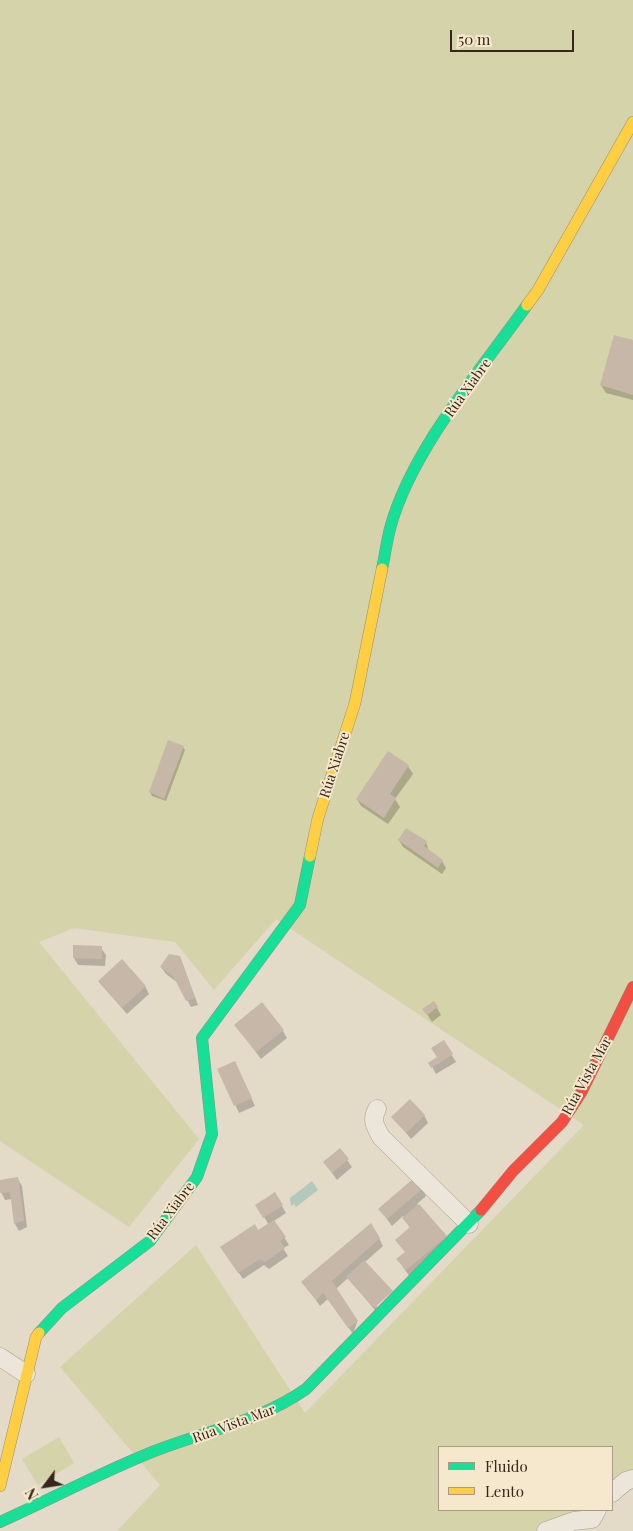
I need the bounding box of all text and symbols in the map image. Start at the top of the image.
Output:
scale bar [453,20,577,52]
text: 50 m [458,29,490,49]
street label: Rúa Xiabre [441,355,495,421]
street label: Rúa Xiabre [316,730,354,800]
street label: Rúa Vista Mar [559,1034,615,1118]
street label: Rúa Xiabre [144,1179,198,1243]
street label: Rúa Vista Mar [190,1401,278,1447]
legend [438,1446,613,1511]
text: Fluido [485,1456,528,1476]
north arrow [20,1461,70,1511]
text: Lento [485,1481,524,1501]
text: N [21,1485,42,1503]

